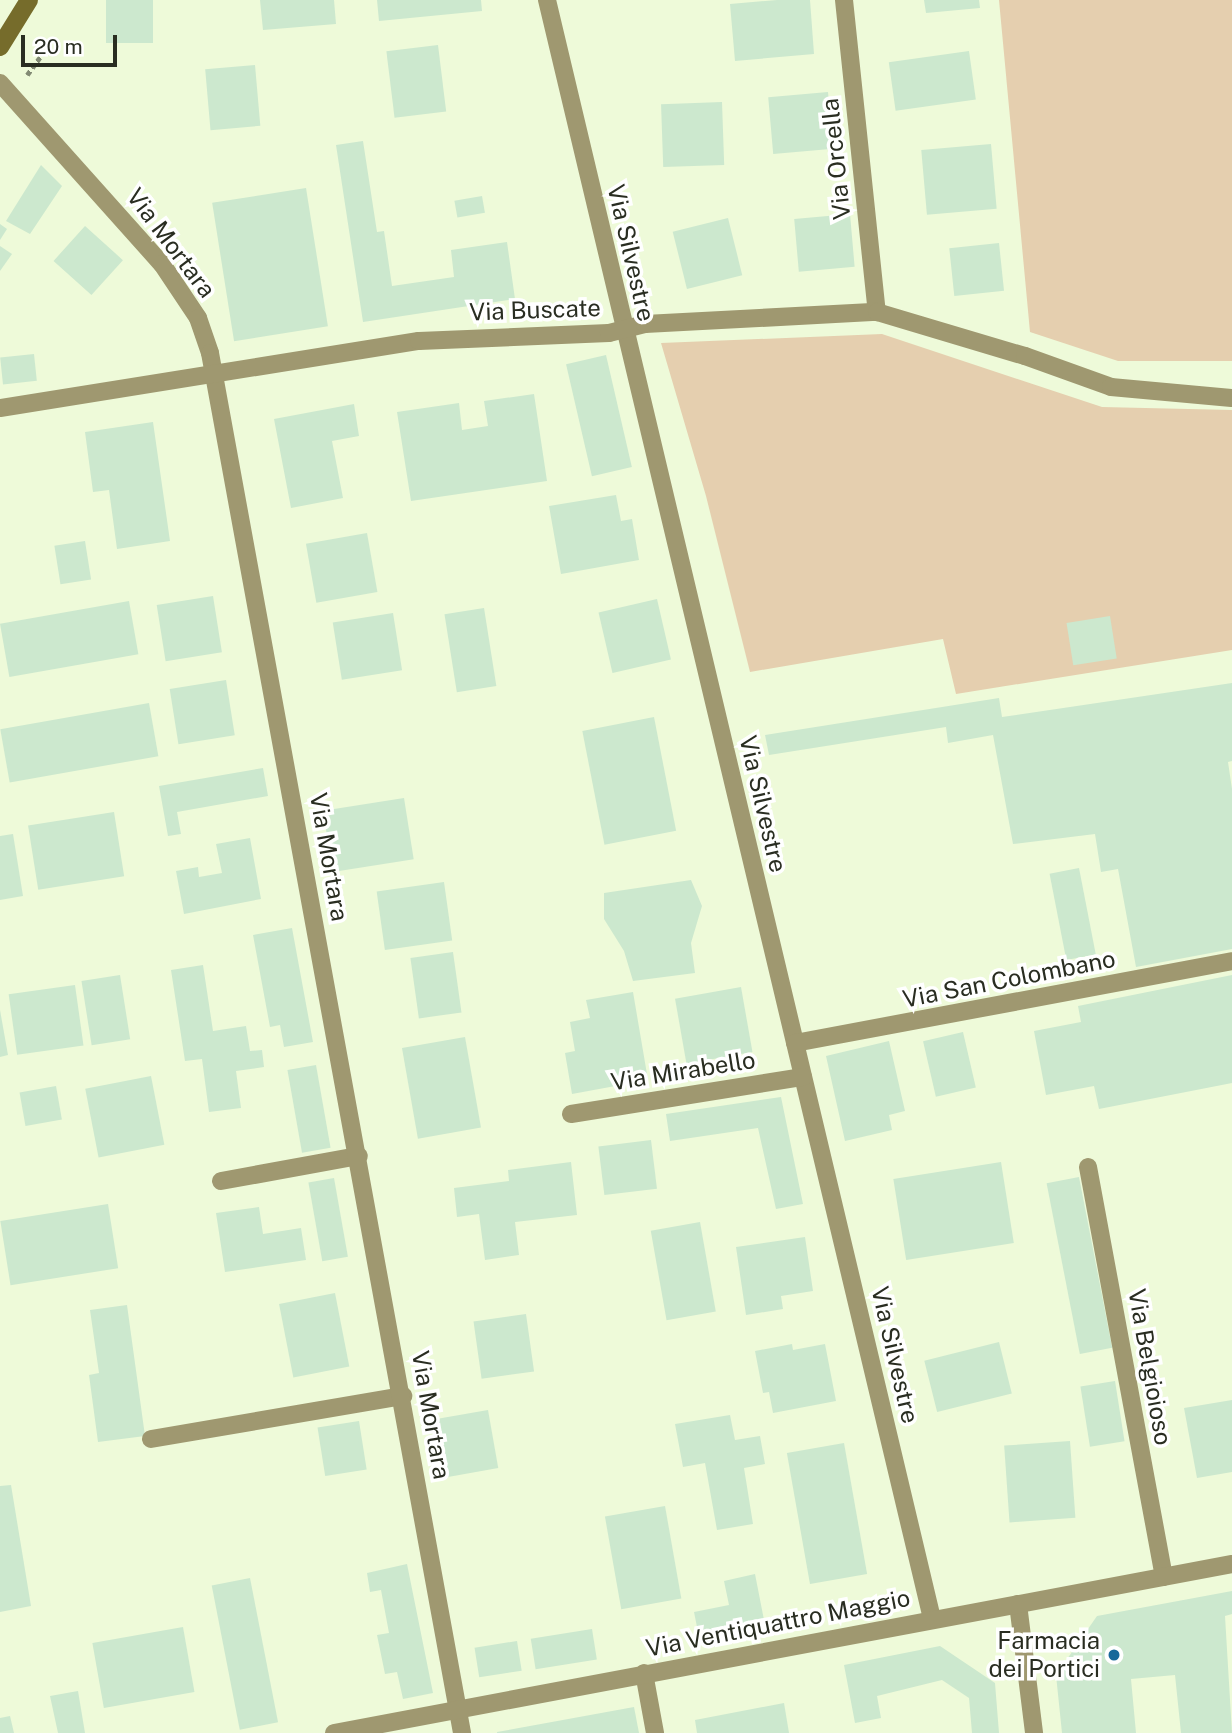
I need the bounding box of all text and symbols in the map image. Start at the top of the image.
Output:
scale bar [24,21,121,65]
text: 20 m [34,34,83,59]
street label: Via Orcella [815,97,857,221]
street label: Via Silvestre [601,182,661,324]
street label: Via Mortara [120,183,222,303]
street label: Via Buscate [469,293,601,327]
street label: Via Silvestre [733,733,793,875]
street label: Via Mortara [304,791,354,923]
street label: Via San Colombano [900,944,1118,1014]
street label: Via Mirabello [609,1045,757,1097]
street label: Via Silvestre [865,1284,925,1426]
street label: Via Belgioioso [1122,1287,1178,1447]
street label: Via Mortara [406,1349,456,1481]
street label: Via Ventiquattro Maggio [643,1583,913,1663]
place label: Farmacia dei Portici [989,1627,1100,1683]
marker: Farmacia dei Portici [1106,1647,1122,1663]

